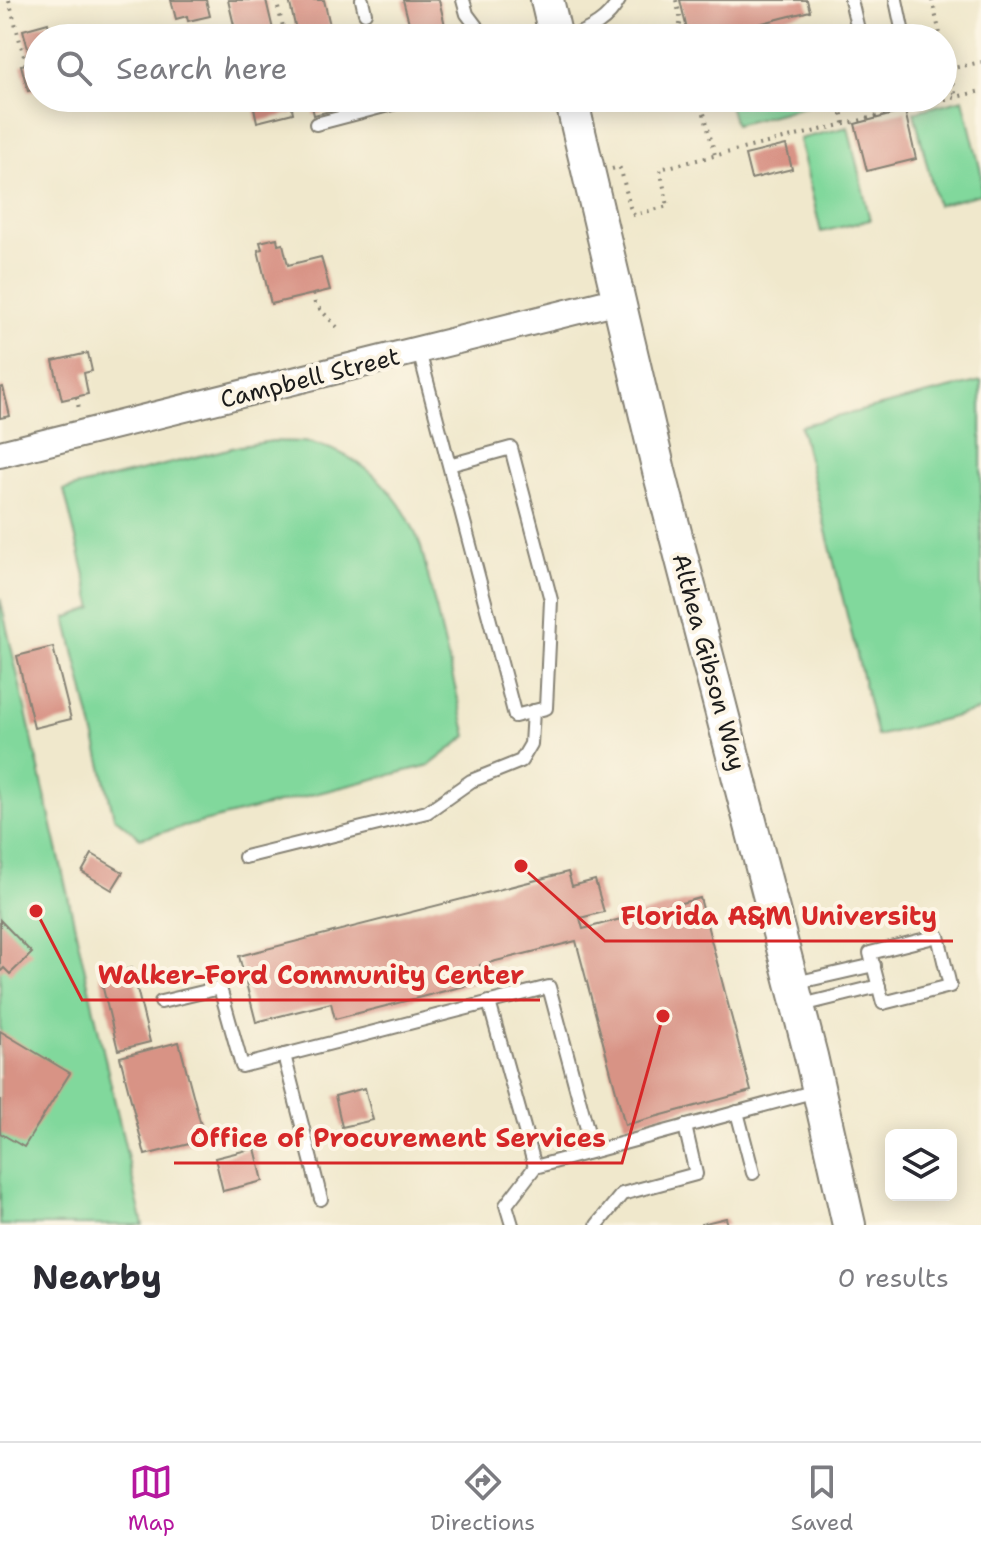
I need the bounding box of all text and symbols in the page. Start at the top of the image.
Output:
search box [24,24,957,112]
icon: search [52,46,96,90]
text: Search here [116,48,287,89]
street label: Campbell Street [217,340,403,416]
street label: Althea Gibson Way [665,550,753,774]
callout: Florida A&M University [605,891,953,941]
text: Florida A&M University [621,898,937,933]
callout: Walker-Ford Community Center [82,950,540,1000]
text: Walker-Ford Community Center [98,957,524,992]
callout: Office of Procurement Services [174,1113,622,1163]
text: Office of Procurement Services [190,1120,606,1155]
map controls [885,1129,957,1201]
button: layers [885,1129,957,1201]
text: Nearby [32,1254,162,1300]
text: 0 results [837,1260,949,1295]
tab: Map [128,1460,175,1537]
tab: Directions [430,1460,535,1537]
tab: Saved [791,1460,853,1537]

